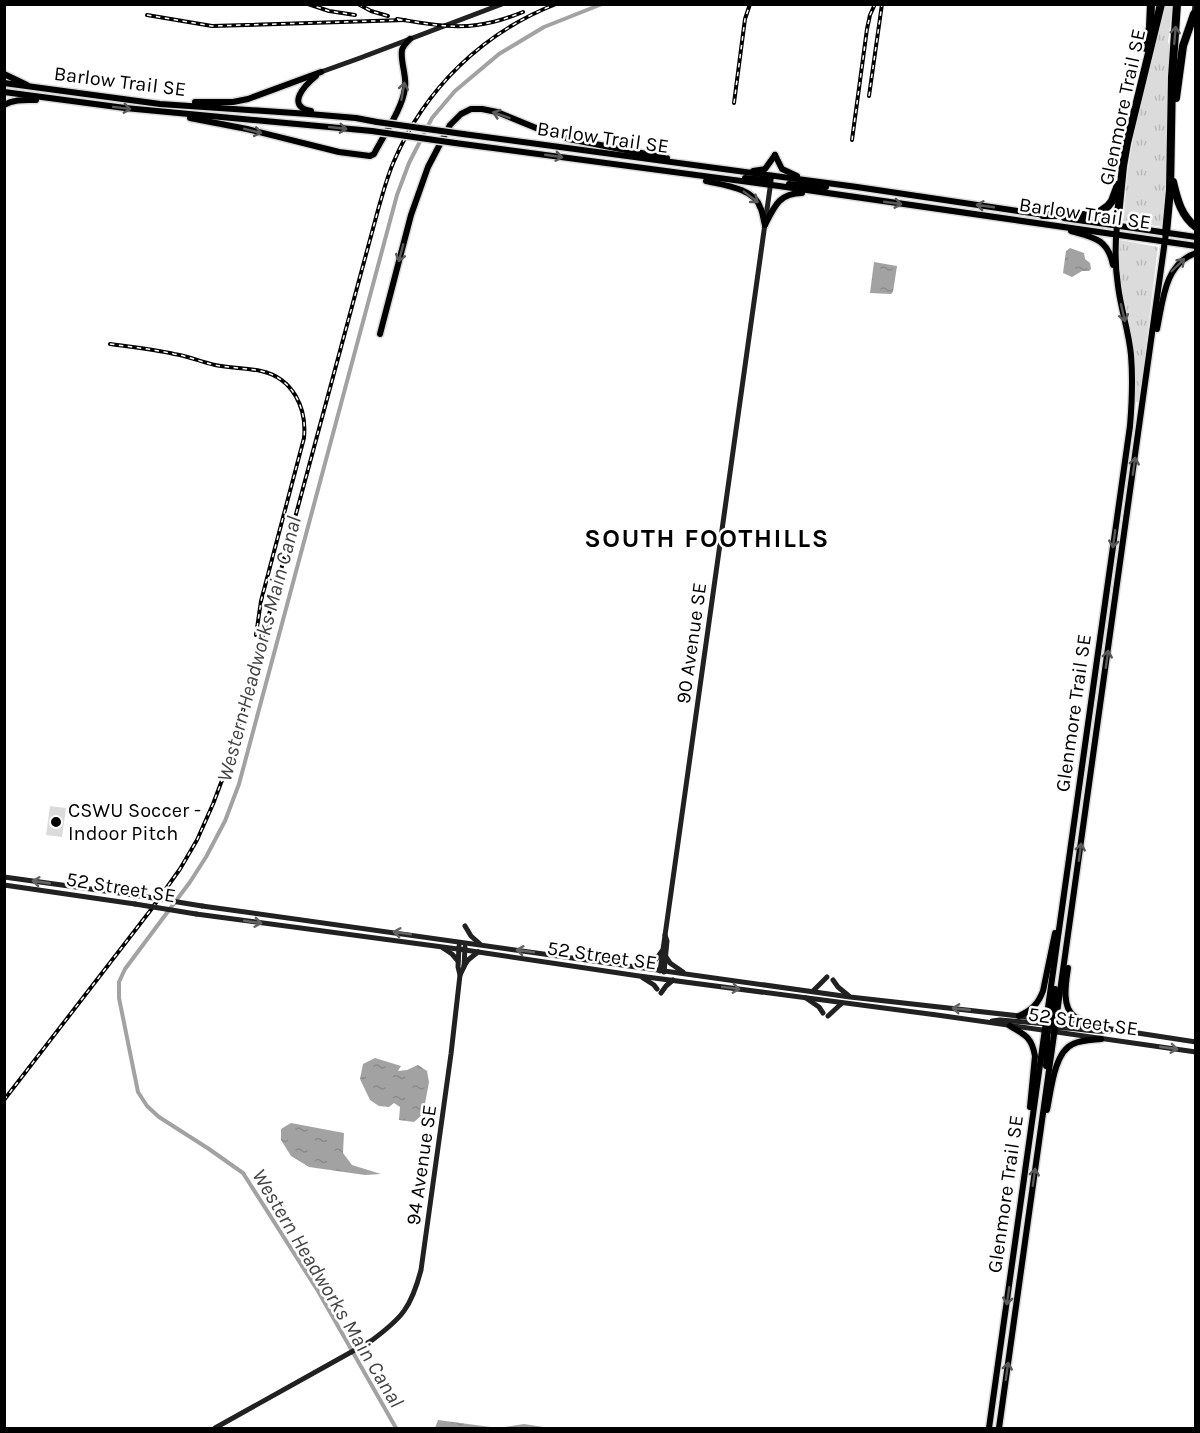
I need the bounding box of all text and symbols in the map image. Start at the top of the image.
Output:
one-way arrow [1170,25,1181,45]
street label: Glenmore Trail SE [1095,27,1150,187]
street label: Barlow Trail SE [53,62,187,101]
one-way arrow [398,81,409,101]
one-way arrow [112,102,131,113]
one-way arrow [492,108,511,119]
street label: Barlow Trail SE [536,117,670,158]
one-way arrow [328,123,348,134]
one-way arrow [243,126,262,137]
one-way arrow [544,151,564,162]
one-way arrow [743,190,759,203]
street label: Barlow Trail SE [1018,193,1152,234]
one-way arrow [882,197,902,208]
one-way arrow [976,201,995,212]
one-way arrow [395,243,407,262]
one-way arrow [1171,257,1186,272]
one-way arrow [1118,303,1130,322]
one-way arrow [1129,456,1140,476]
water label: Western Headworks Main Canal [212,514,306,784]
district label: SOUTH FOOTHILLS [584,523,830,554]
one-way arrow [1109,529,1120,549]
street label: 90 Avenue SE [672,581,711,705]
street label: Glenmore Trail SE [1051,633,1096,793]
one-way arrow [1102,649,1113,669]
place label: CSWU Soccer - Indoor Pitch [68,799,201,845]
marker: CSWU Soccer - Indoor Pitch [49,815,63,829]
one-way arrow [1074,842,1085,862]
street label: 52 Street SE [64,867,177,908]
one-way arrow [32,876,52,887]
one-way arrow [243,917,263,928]
one-way arrow [392,928,412,939]
street label: 52 Street SE [546,936,658,975]
one-way arrow [516,945,535,956]
one-way arrow [721,982,741,993]
street label: 52 Street SE [1027,1002,1139,1041]
one-way arrow [952,1004,971,1015]
one-way arrow [1159,1043,1179,1054]
street label: 94 Avenue SE [402,1103,441,1227]
street label: Glenmore Trail SE [983,1114,1028,1274]
water label: Western Headworks Main Canal [247,1164,409,1412]
one-way arrow [1029,1168,1040,1188]
one-way arrow [1002,1286,1013,1306]
one-way arrow [1002,1361,1013,1381]

